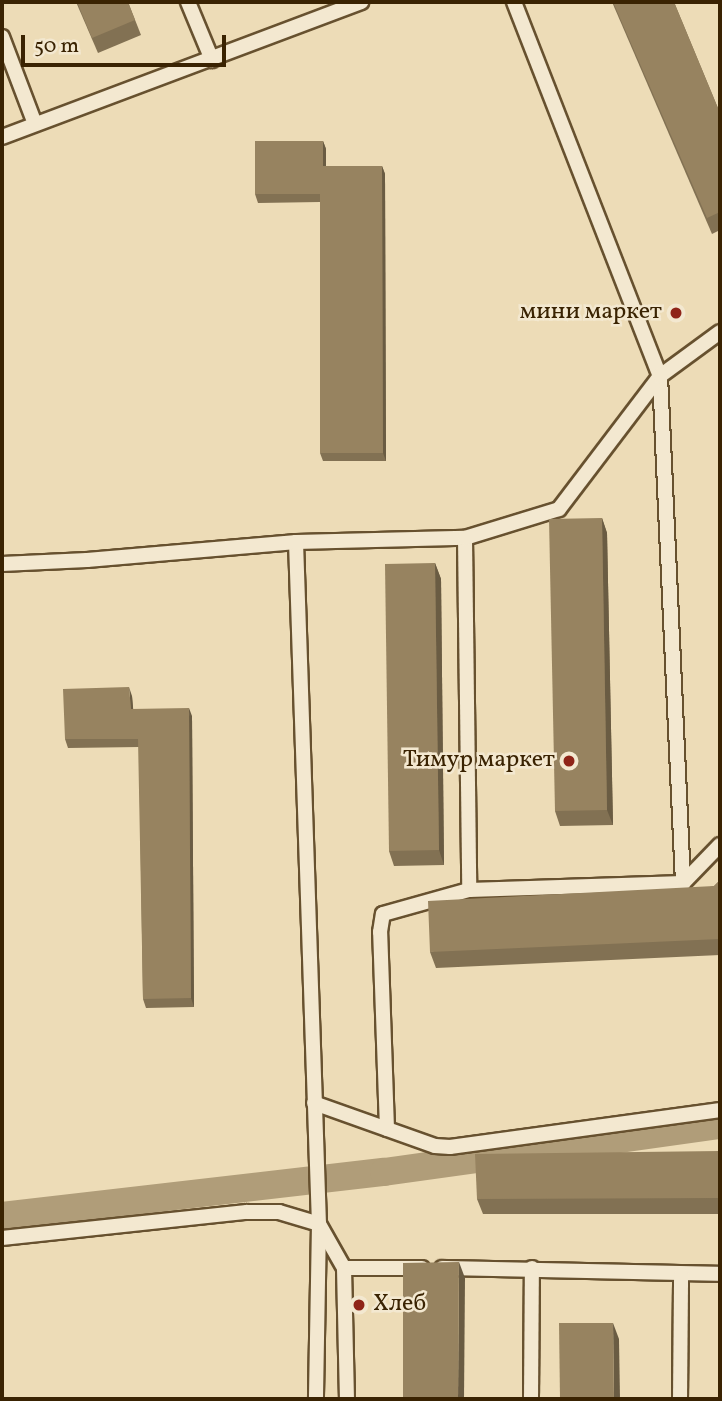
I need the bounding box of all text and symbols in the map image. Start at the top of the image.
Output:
scale bar [24,21,229,65]
text: 50 m [34,32,79,61]
place label: мини маркет [520,299,662,327]
marker: мини маркет [668,305,684,321]
place label: Тимур маркет [403,747,555,775]
marker: Тимур маркет [561,753,577,769]
place label: Хлеб [373,1291,426,1319]
marker: Хлеб [351,1297,367,1313]

